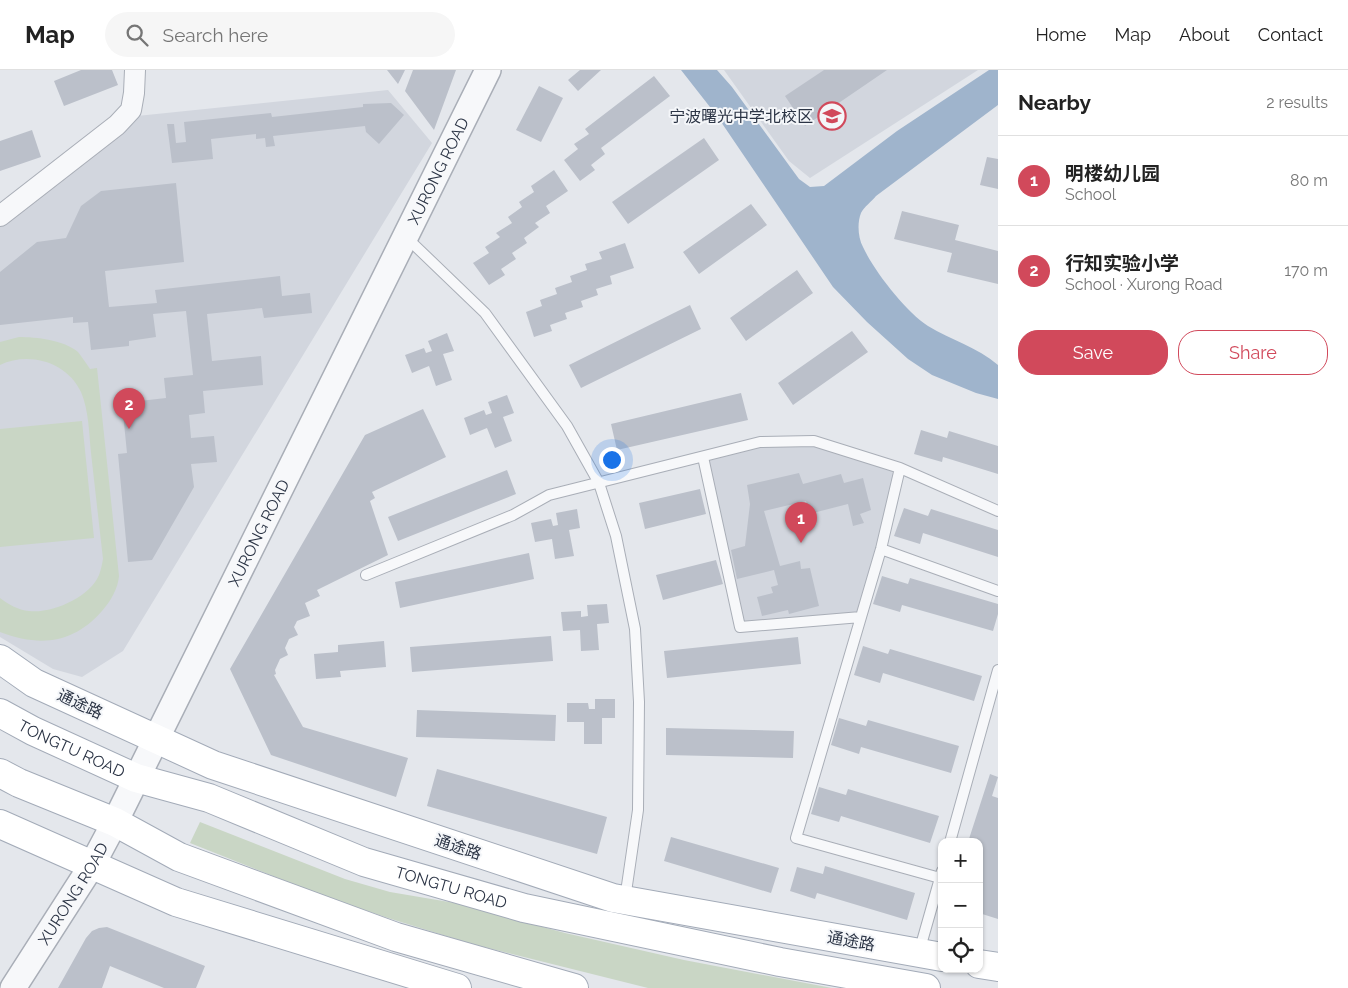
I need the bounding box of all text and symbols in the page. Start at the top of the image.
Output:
search box [105,12,455,57]
text: Map [25,20,75,49]
icon: search [123,21,151,49]
text: Search here [163,24,268,46]
text: Home [1035,24,1086,45]
text: Map [1114,24,1151,45]
text: About [1179,24,1230,45]
text: Contact [1258,24,1323,45]
text: Nearby [1018,90,1091,115]
text: 2 results [1266,93,1328,112]
school or university icon: 宁波曙光中学北校区 [817,101,847,131]
place label: 宁波曙光中学北校区 [669,107,813,126]
street label: XURONG ROAD [404,114,473,227]
text: 明楼幼儿园 [1065,162,1160,184]
text: 1 [1030,171,1038,190]
text: 80 m [1290,171,1328,190]
text: School [1065,185,1116,204]
text: 行知实验小学 [1065,252,1179,274]
text: 2 [1029,261,1039,280]
text: 170 m [1284,261,1328,280]
text: School · Xurong Road [1065,275,1223,294]
button: Save [1018,330,1168,375]
button: Share [1178,330,1328,375]
pin: 2 [113,388,145,429]
your location [599,447,625,473]
street label: XURONG ROAD [224,476,293,589]
pin: 1 [785,502,817,543]
street label: 通途路 [54,685,106,723]
street label: TONGTU ROAD [15,715,128,781]
street label: 通途路 [432,831,484,863]
map controls [938,838,983,973]
button: + [938,838,983,883]
street label: XURONG ROAD [34,839,112,948]
street label: TONGTU ROAD [393,862,509,912]
button: − [938,883,983,928]
street label: 通途路 [826,927,876,955]
button: locate [938,928,983,973]

